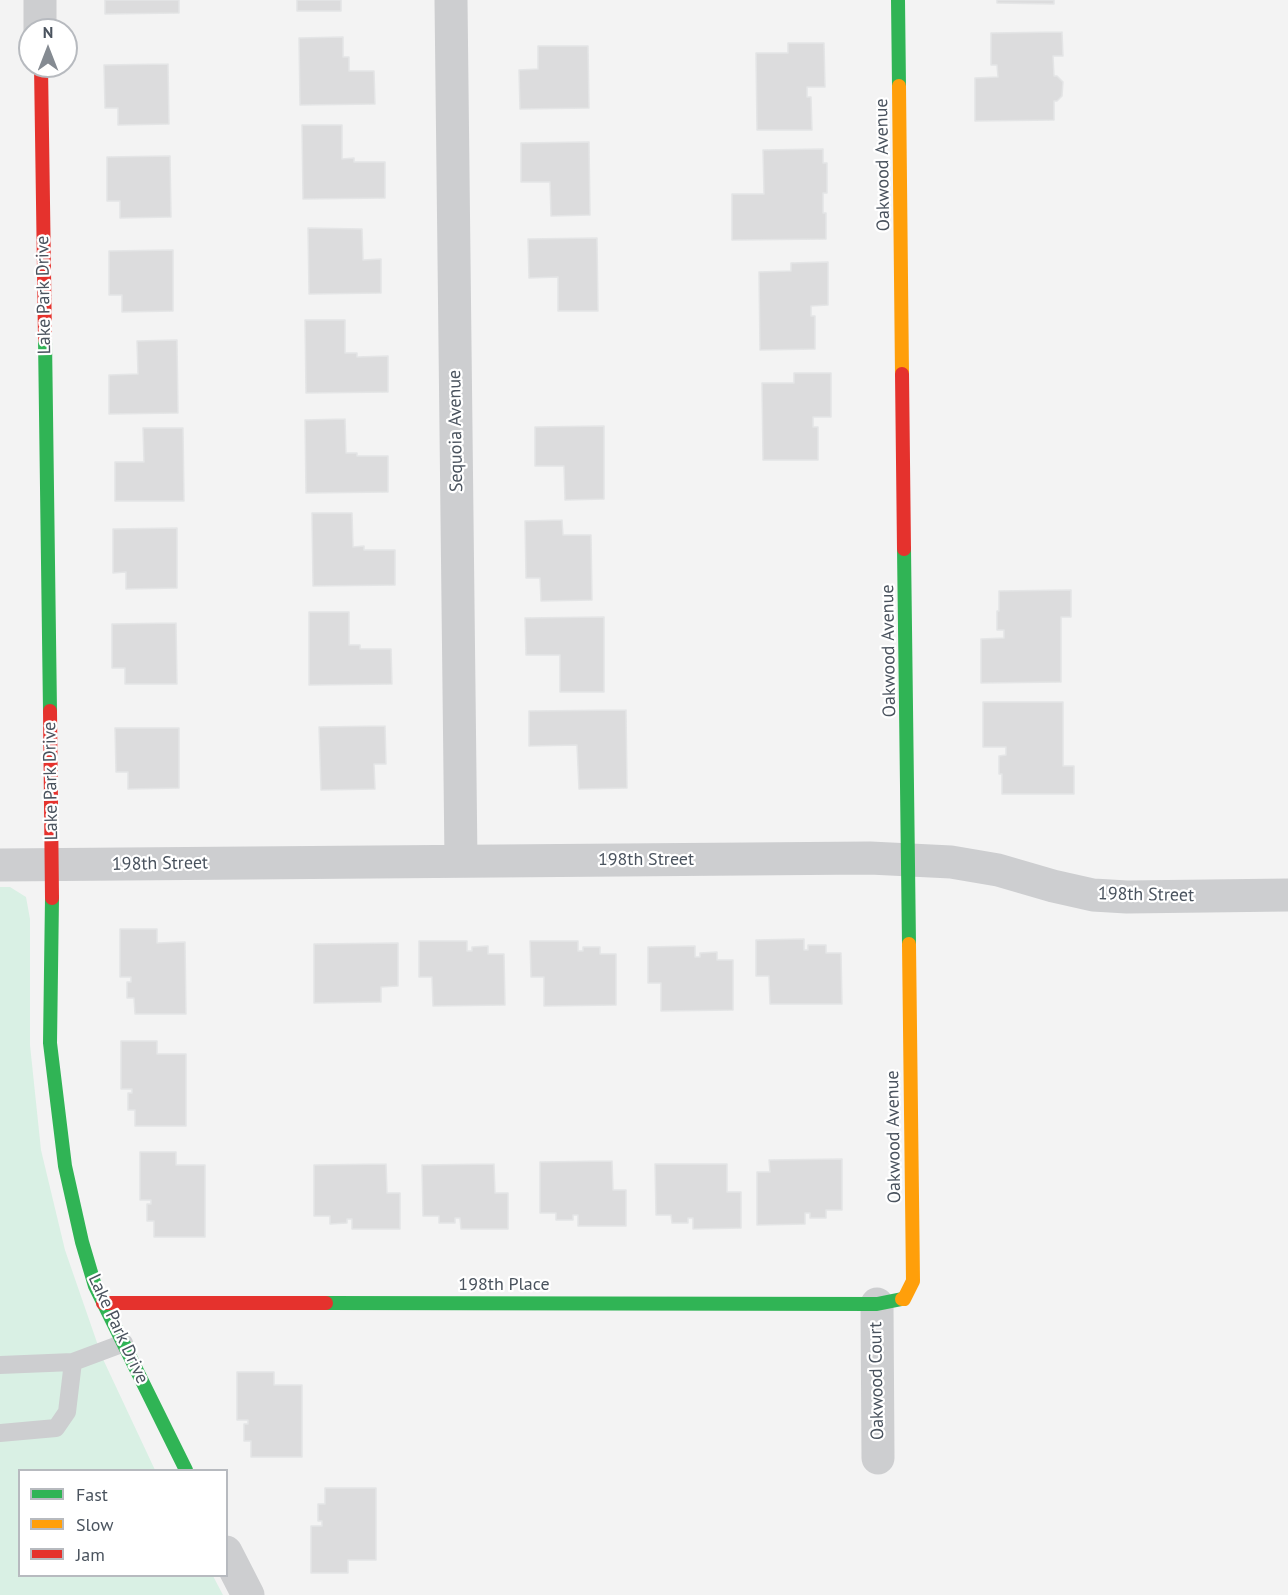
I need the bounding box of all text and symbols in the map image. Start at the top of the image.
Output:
north arrow [18,18,78,78]
text: N [43,22,53,42]
street label: Oakwood Avenue [871,98,895,232]
street label: Lake Park Drive [32,236,56,354]
street label: Sequoia Avenue [444,370,468,492]
street label: Oakwood Avenue [877,584,901,718]
street label: Lake Park Drive [39,722,63,840]
street label: 198th Street [598,849,694,871]
street label: 198th Street [112,852,208,876]
street label: 198th Street [1098,883,1194,907]
street label: Oakwood Avenue [882,1070,906,1204]
street label: Lake Park Drive [83,1271,153,1387]
street label: 198th Place [458,1274,550,1296]
street label: Oakwood Court [865,1322,889,1440]
legend [18,1469,228,1577]
text: Fast [76,1483,108,1506]
text: Slow [76,1513,114,1536]
text: Jam [76,1543,105,1566]

